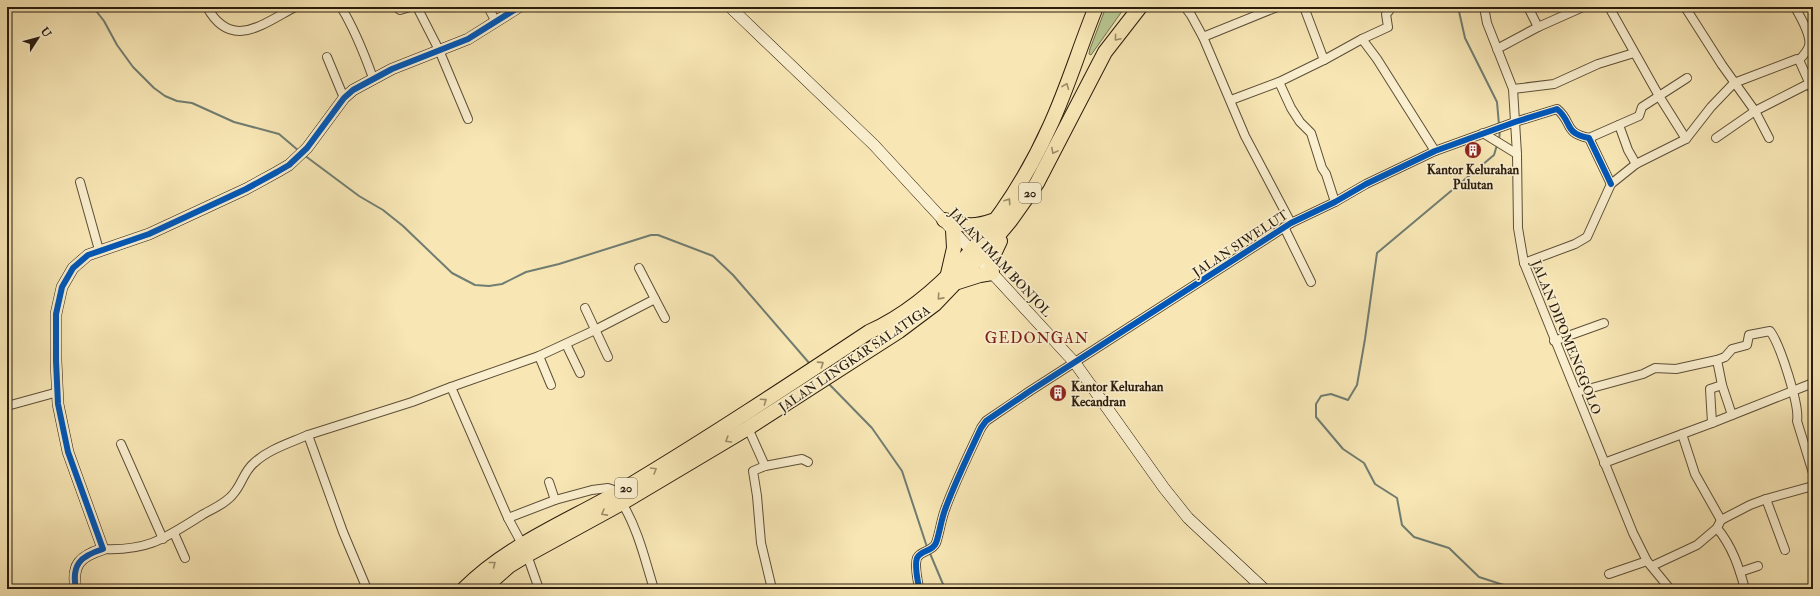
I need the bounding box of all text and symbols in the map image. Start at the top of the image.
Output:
north arrow [18,18,58,58]
text: U [38,25,54,41]
one-way arrow [1114,33,1121,41]
one-way arrow [1062,82,1070,89]
building icon: Kantor Kelurahan Pulutan [1463,140,1483,160]
one-way arrow [1051,147,1058,155]
place label: Kantor Kelurahan Pulutan [1427,162,1520,193]
road number: 20 [1019,183,1041,203]
one-way arrow [1003,198,1011,205]
street label: JALAN IMAM BONJOL [945,204,1055,321]
street label: JALAN SIWELUT [1189,207,1292,281]
street label: JALAN DIPOMENGGOLO [1527,257,1604,417]
one-way arrow [938,293,945,300]
street label: JALAN LINGKAR SALATIGA [775,302,934,416]
district label: GEDONGAN [985,329,1089,348]
one-way arrow [817,361,824,368]
place label: Kantor Kelurahan Kecandran [1071,379,1164,410]
building icon: Kantor Kelurahan Kecandran [1048,383,1068,403]
one-way arrow [760,398,767,406]
one-way arrow [725,435,732,443]
one-way arrow [650,468,657,475]
road number: 20 [615,478,637,498]
one-way arrow [601,508,608,515]
one-way arrow [489,561,496,568]

